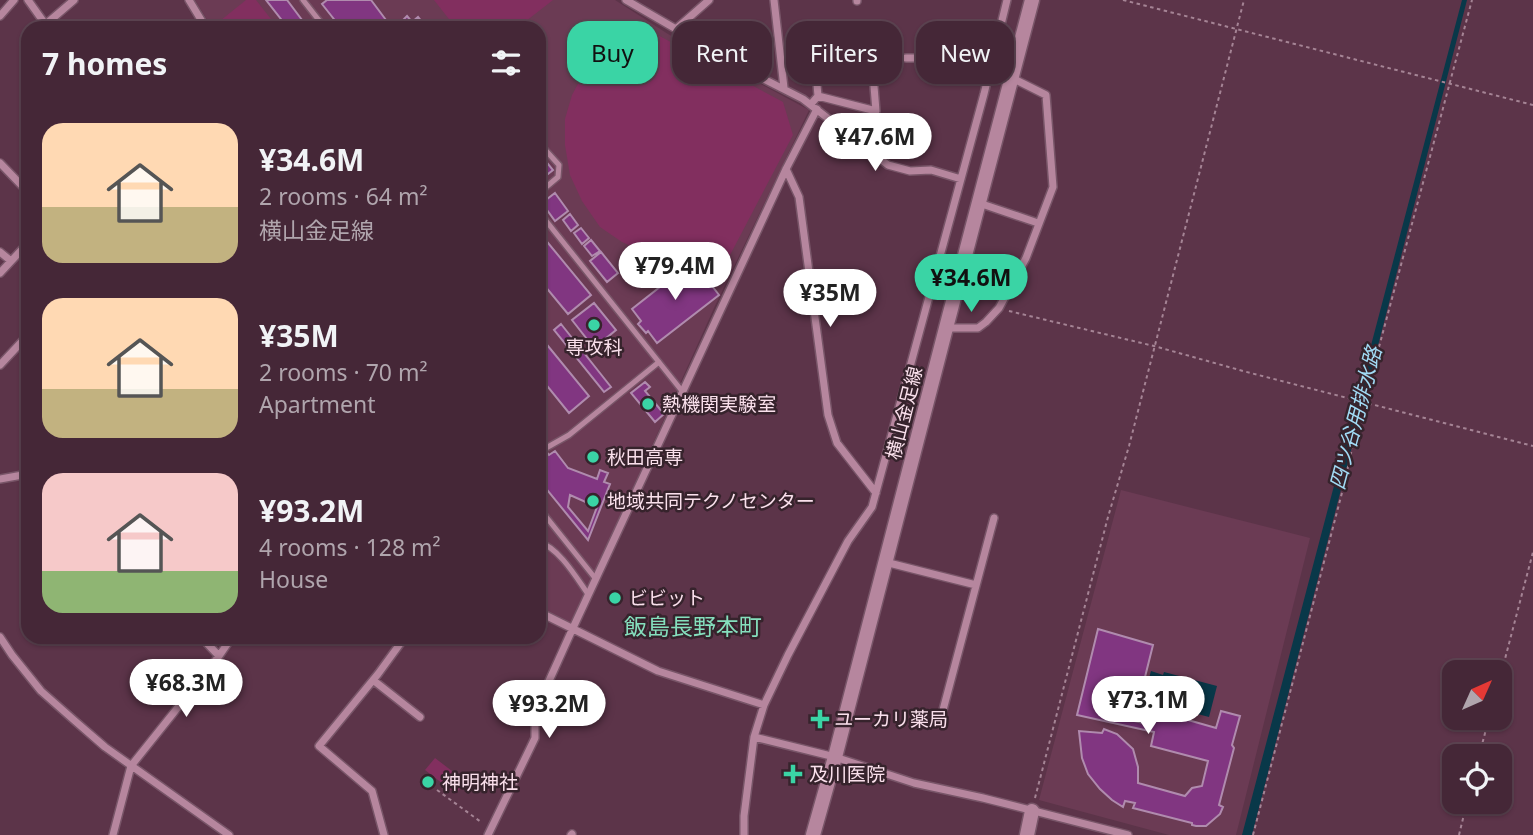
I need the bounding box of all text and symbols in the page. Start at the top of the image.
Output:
chip: Buy [567,21,658,84]
chip: Rent [672,21,772,84]
chip: Filters [786,21,902,84]
chip: New [916,21,1014,84]
text: 7 homes [42,43,167,84]
icon: filters [487,44,525,82]
pin: ¥47.6M [818,114,932,173]
text: ¥47.6M [835,120,915,152]
text: ¥34.6M [259,139,364,180]
icon: home [98,151,182,235]
text: 2 rooms · 64 m² [259,180,428,212]
text: 横山金足線 [259,214,374,246]
pin: ¥79.4M [618,243,732,302]
text: ¥79.4M [635,249,715,281]
pin: ¥34.6M [914,254,1028,314]
text: ¥34.6M [931,261,1011,293]
pin: ¥35M [789,270,871,329]
text: ¥35M [799,276,861,308]
text: ¥35M [259,315,339,356]
marker: 専攻科 [586,317,602,333]
icon: home [98,326,182,410]
place label: 専攻科 [565,334,623,360]
water label: 四ツ谷用排水路 [1322,341,1388,493]
text: 2 rooms · 70 m² [259,356,428,388]
street label: 横山金足線 [880,364,928,462]
text: Apartment [259,388,376,420]
place label: 熱機関実験室 [662,391,776,417]
marker: 熱機関実験室 [640,396,656,412]
place label: 秋田高専 [607,444,683,470]
marker: 秋田高専 [585,449,601,465]
place label: 地域共同テクノセンター [607,488,815,514]
text: ¥93.2M [259,490,364,531]
marker: 地域共同テクノセンター [585,493,601,509]
icon: home [98,501,182,585]
text: 4 rooms · 128 m² [259,531,441,563]
text: House [259,563,328,595]
place label: ビビット [629,585,705,611]
marker: ビビット [607,590,623,606]
district label: 飯島長野本町 [624,610,762,642]
pin: ¥68.3M [129,660,243,719]
north arrow [1442,660,1512,730]
map controls [1442,660,1512,814]
text: ¥68.3M [146,666,226,698]
pin: ¥73.1M [1091,676,1205,736]
pin: ¥93.2M [492,680,606,740]
text: ¥73.1M [1108,683,1188,715]
text: ¥93.2M [509,687,589,719]
place label: ユーカリ薬局 [834,706,948,732]
marker: ユーカリ薬局 [812,711,828,727]
button: locate [1442,744,1512,814]
place label: 及川医院 [809,761,885,787]
marker: 及川医院 [783,764,803,784]
place label: 神明神社 [442,769,518,795]
marker: 神明神社 [420,774,436,790]

